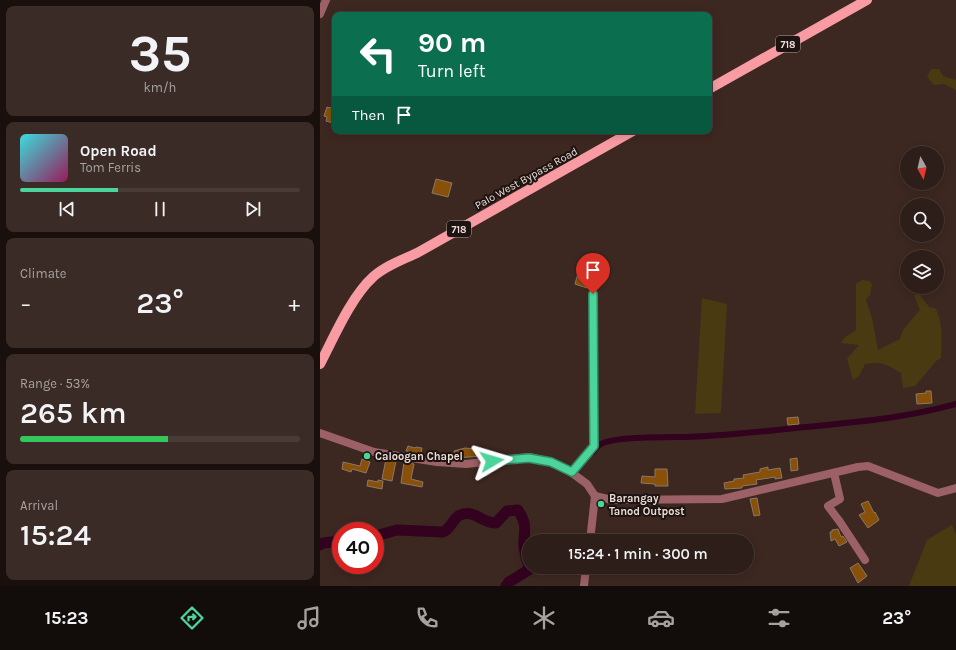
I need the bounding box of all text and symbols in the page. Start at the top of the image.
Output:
text: 35 [129,23,191,84]
text: 90 m [418,26,486,59]
icon: left [352,28,404,80]
road number: 718 [776,36,800,52]
text: Turn left [418,60,486,82]
text: km/h [144,80,176,95]
icon: arrive [393,104,415,126]
text: Then [352,106,385,124]
text: Open Road [80,142,157,160]
street label: Palo West Bypass Road [473,145,580,212]
north arrow [900,146,944,190]
map controls [900,146,944,294]
text: Tom Ferris [80,160,141,175]
icon: previous [56,198,78,220]
icon: pause [149,198,171,220]
icon: next [242,198,264,220]
button: search [900,198,944,242]
road number: 718 [447,221,471,237]
button: layers [900,250,944,294]
pin [576,253,610,294]
icon: arrive [582,259,604,281]
text: Climate [20,266,66,281]
text: 23° [136,285,184,321]
text: − [20,291,32,317]
text: + [288,291,300,317]
text: Range · 53% [20,376,90,391]
text: 265 km [20,395,127,431]
position arrow [471,440,513,482]
place label: Caloogan Chapel [375,450,463,463]
marker: Caloogan Chapel [362,451,372,461]
place label: Barangay Tanod Outpost [609,492,685,518]
text: Arrival [20,498,58,513]
marker: Barangay Tanod Outpost [596,499,606,509]
text: 15:24 [20,517,91,553]
speed limit sign: 40 [332,522,384,574]
text: 15:24 · 1 min · 300 m [568,545,708,563]
icon: directions [178,604,206,632]
icon: music [295,604,323,632]
icon: phone [413,604,441,632]
icon: climate [530,604,558,632]
icon: car [647,604,675,632]
icon: filters [765,604,793,632]
text: 15:23 [45,607,89,629]
text: 23° [882,607,911,629]

